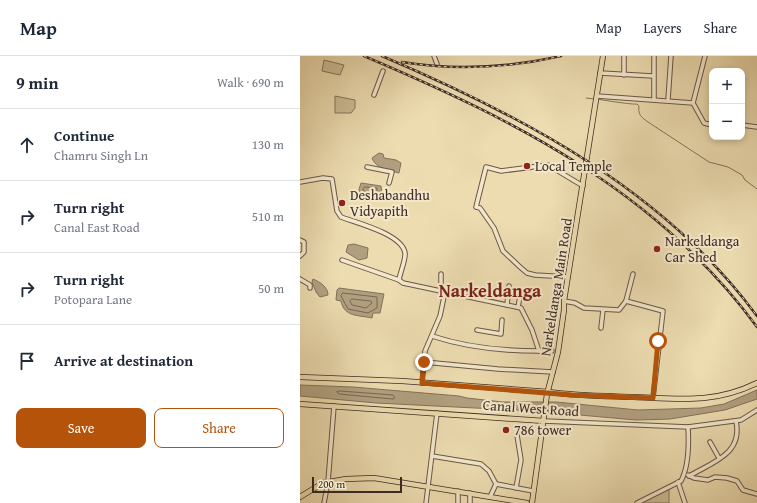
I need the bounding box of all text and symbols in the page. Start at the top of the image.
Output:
text: Map [20,14,57,42]
text: Map [596,18,622,38]
text: Layers [644,18,682,38]
text: Share [704,18,737,38]
map controls [709,68,745,140]
button: + [709,68,745,104]
text: 9 min [16,70,58,95]
text: Walk · 690 m [217,73,284,92]
button: − [709,104,745,140]
text: Continue [54,125,115,146]
icon: ahead [16,134,38,156]
text: 130 m [252,135,284,154]
text: Chamru Singh Ln [54,146,148,165]
place label: Local Temple [535,156,613,176]
marker: Local Temple [522,161,532,171]
place label: Deshabandhu Vidyapith [350,185,430,221]
text: Turn right [54,197,125,218]
marker: Deshabandhu Vidyapith [337,198,347,208]
icon: right [16,206,38,228]
text: 510 m [252,207,284,226]
street label: Narkeldanga Main Road [535,216,577,358]
text: Canal East Road [54,218,140,237]
place label: Narkeldanga Car Shed [665,231,740,267]
marker: Narkeldanga Car Shed [652,244,662,254]
text: Turn right [54,269,125,290]
district label: Narkeldanga [439,277,542,304]
icon: right [16,278,38,300]
text: 50 m [258,279,284,298]
text: Potopara Lane [54,290,132,309]
route start [649,332,667,350]
icon: arrive [16,350,38,372]
text: Arrive at destination [54,350,193,371]
route end [415,353,433,371]
street label: Canal West Road [482,395,580,421]
button: Save [16,408,146,448]
button: Share [154,408,284,448]
place label: 786 tower [514,420,571,440]
marker: 786 tower [501,425,511,435]
scale bar [312,475,402,494]
text: 200 m [318,476,345,492]

